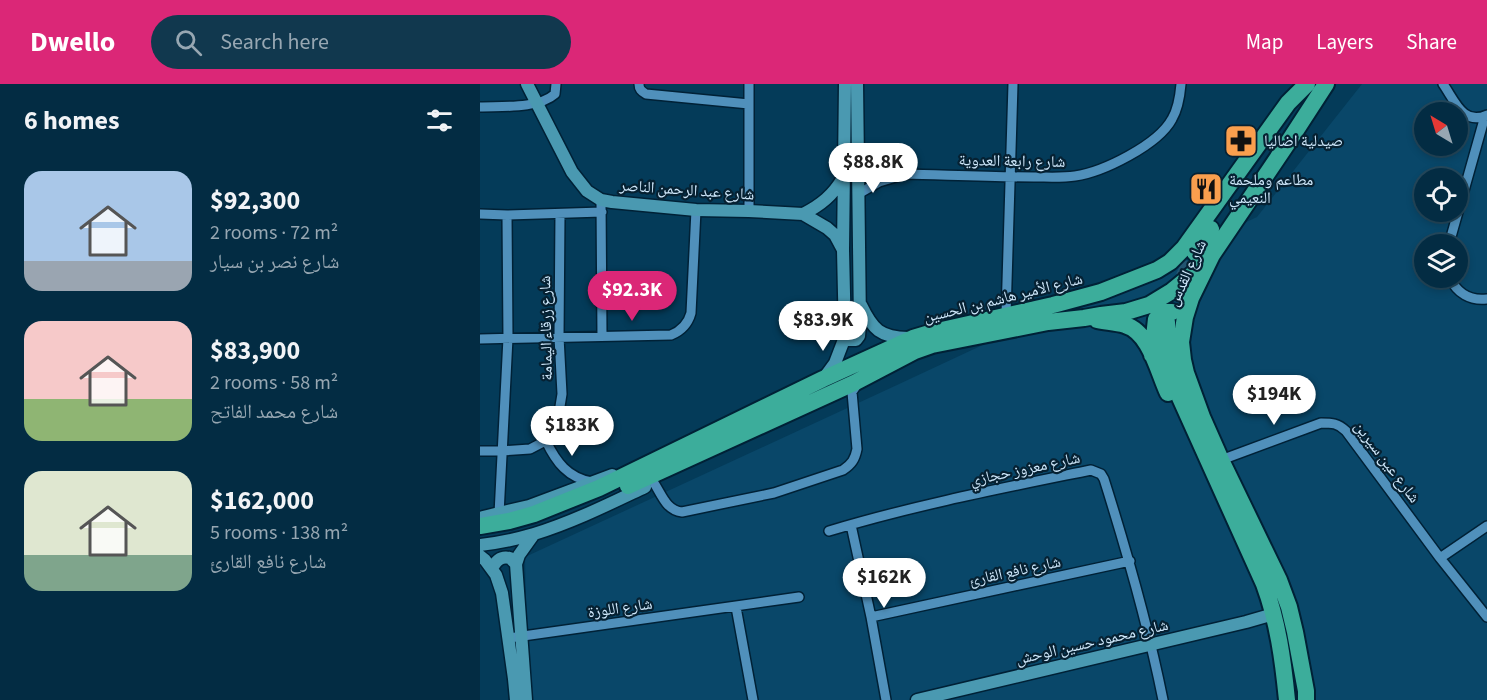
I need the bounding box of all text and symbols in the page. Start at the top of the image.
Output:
search box [151,15,571,69]
text: Dwello [30,22,115,62]
icon: search [172,26,205,59]
text: Search here [220,26,329,58]
text: Map [1246,27,1283,57]
text: Layers [1316,27,1373,57]
text: Share [1406,27,1457,57]
text: 6 homes [24,102,119,139]
north arrow [1414,102,1468,156]
map controls [1414,102,1468,288]
icon: filters [423,104,456,137]
pharmacy icon: صيدلية اضاليا [1223,123,1259,159]
place label: صيدلية اضاليا [1264,130,1343,152]
pin: $88.8K [824,143,922,194]
text: $88.8K [843,148,903,176]
street label: شارع رابعة العدوية [958,149,1066,173]
button: locate [1414,168,1468,222]
place label: مطاعم وملحمة النعيمي [1229,169,1313,210]
restaurant icon: مطاعم وملحمة النعيمي [1188,171,1224,207]
street label: شارع عبد الرحمن الناصر [618,174,755,206]
text: $92,300 [210,182,300,219]
icon: home [72,195,144,267]
text: 2 rooms · 72 m² [210,219,338,247]
button: layers [1414,234,1468,288]
street label: شارع القدس [1162,236,1212,310]
text: شارع نصر بن سيار [210,248,340,276]
street label: شارع الأمير هاشم بن الحسين [921,268,1085,328]
pin: $92.3K [583,271,681,322]
street label: شارع زرقاء اليمامة [534,275,558,381]
text: $92.3K [602,276,662,304]
pin: $83.9K [774,301,872,352]
text: $83.9K [793,306,853,334]
text: $83,900 [210,332,300,369]
icon: home [72,345,144,417]
text: 2 rooms · 58 m² [210,369,338,397]
pin: $194K [1232,375,1316,426]
text: $194K [1247,380,1301,408]
text: شارع محمد الفاتح [210,398,338,426]
pin: $183K [530,406,614,457]
text: $183K [545,411,599,439]
street label: شارع عين سيرين [1349,416,1425,508]
street label: شارع معزوز حجازي [968,447,1082,492]
text: $162,000 [210,482,314,519]
icon: home [72,495,144,567]
text: 5 rooms · 138 m² [210,519,348,547]
text: شارع نافع القارئ [210,548,326,576]
street label: شارع نافع القارئ [967,551,1063,591]
pin: $162K [842,558,926,609]
text: $162K [857,563,911,591]
street label: شارع اللوزة [586,593,654,623]
street label: شارع محمود حسين الوحش [1014,614,1170,670]

